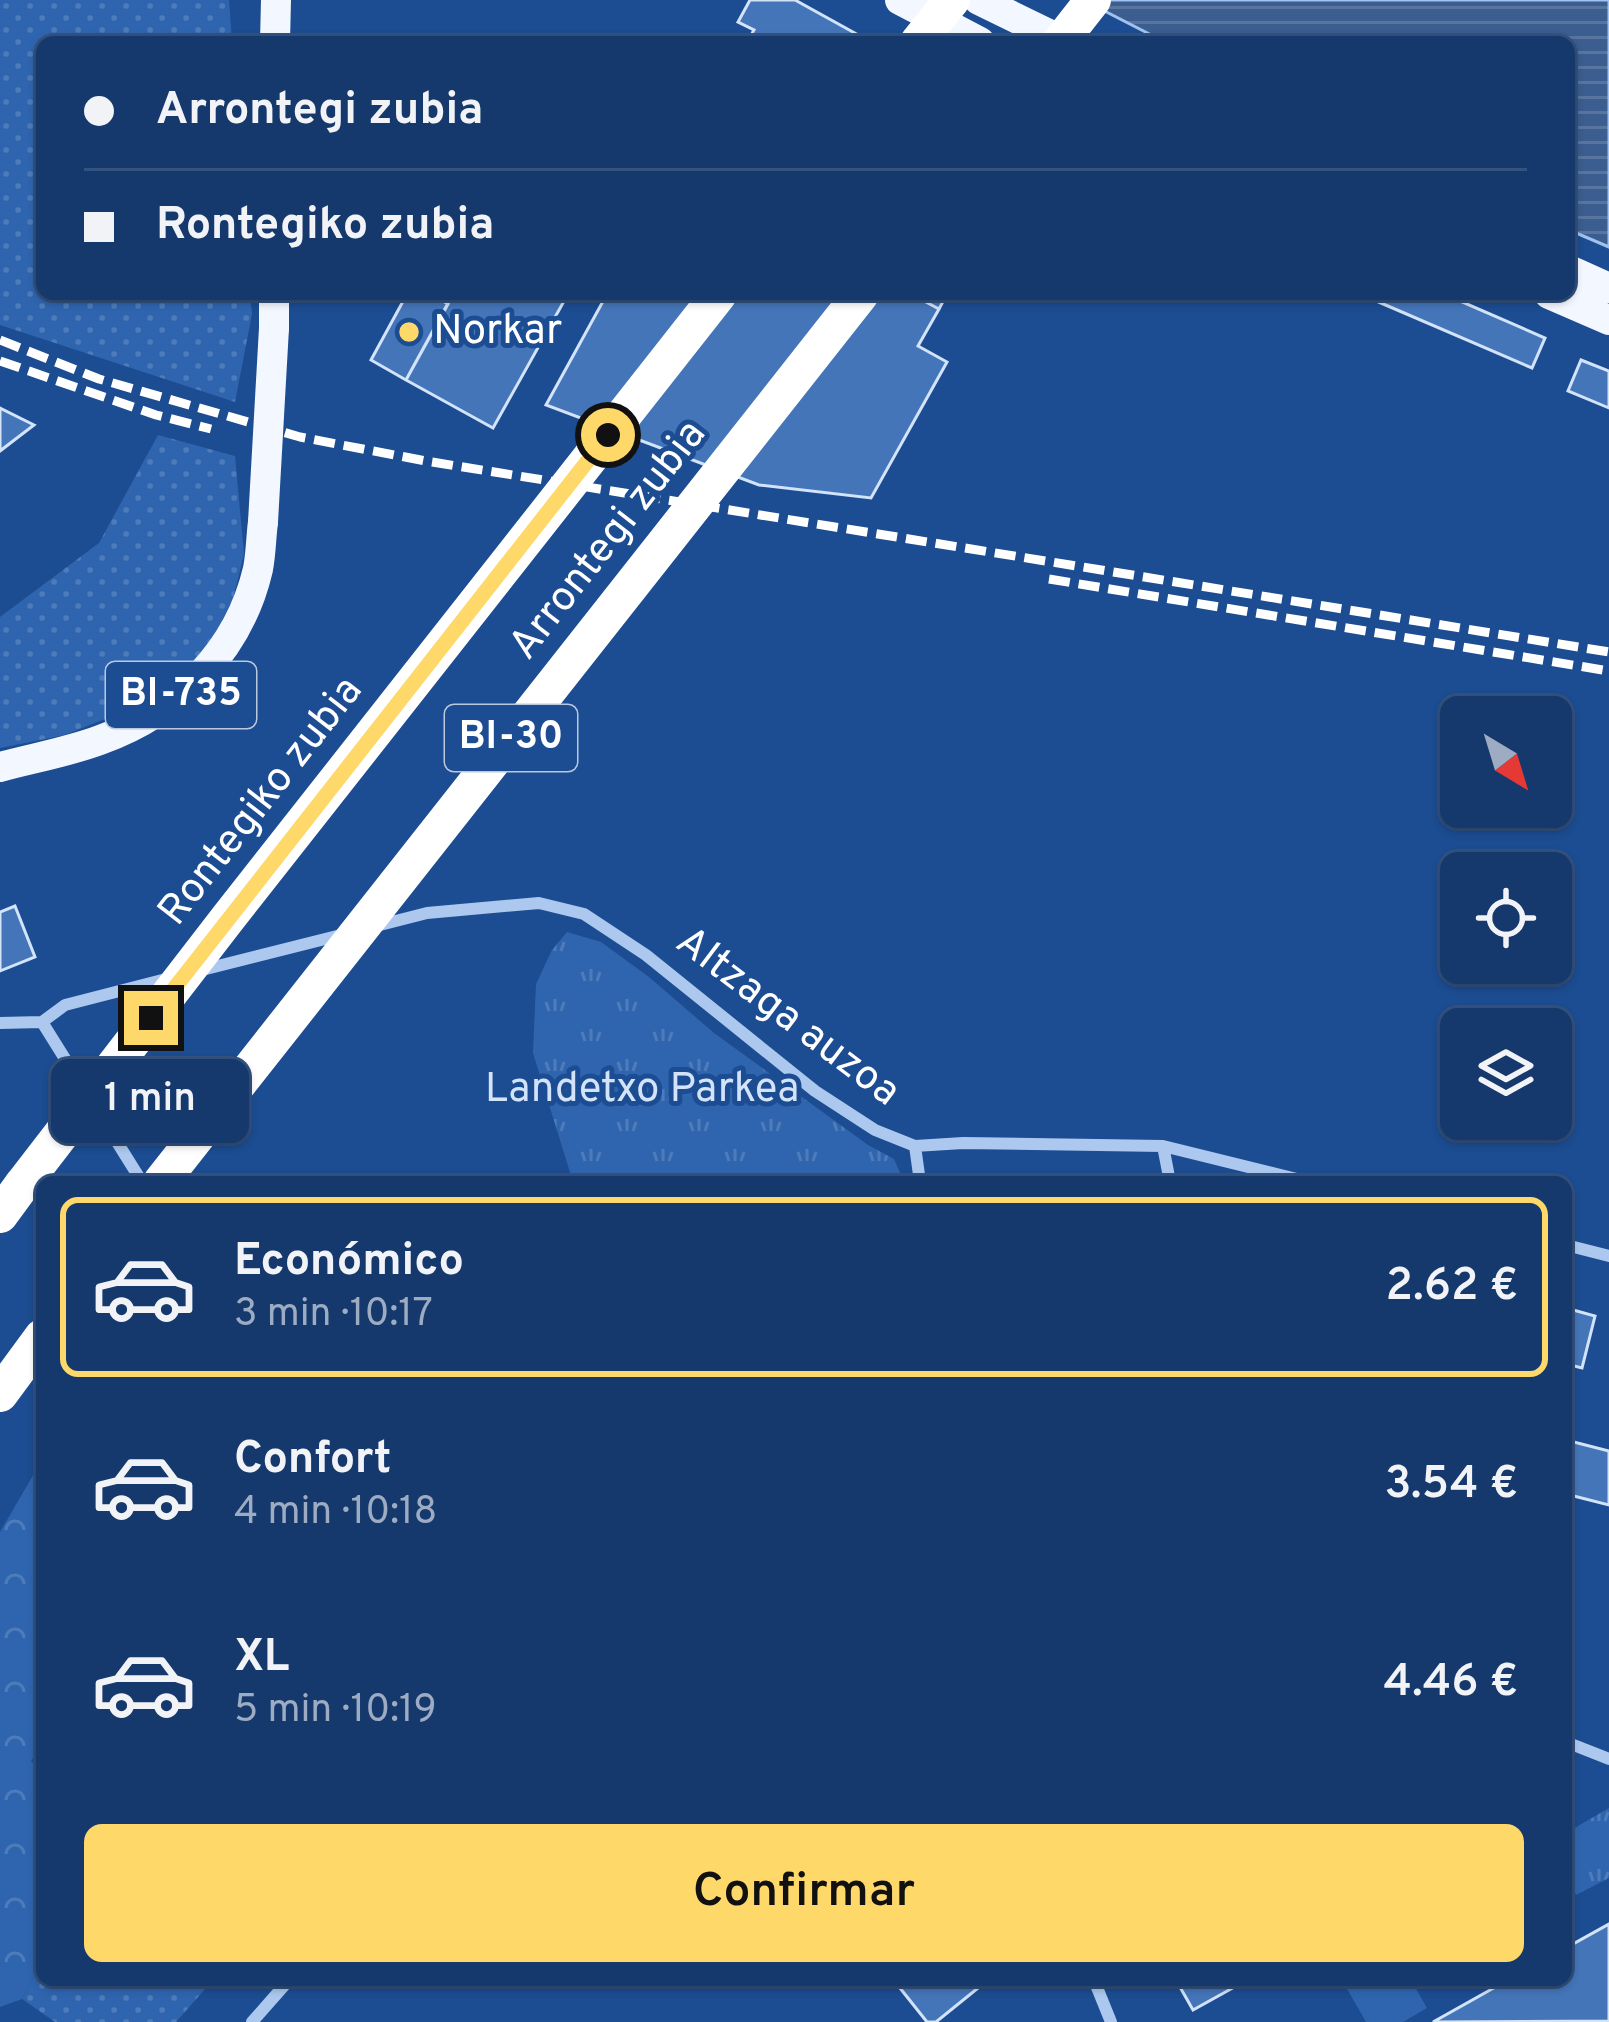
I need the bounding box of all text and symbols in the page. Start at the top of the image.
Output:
text: Arrontegi zubia [156,83,483,140]
text: Rontegiko zubia [156,198,494,255]
place label: Norkar [433,306,562,359]
marker: Norkar [396,319,422,345]
route start [581,408,635,462]
street label: Arrontegi zubia [499,410,719,672]
road number: BI-735 [106,662,256,728]
street label: Rontegiko zubia [148,667,376,937]
north arrow [1440,696,1572,828]
map controls [1440,696,1572,1140]
road number: BI-30 [445,705,577,771]
button: locate [1440,852,1572,984]
street label: Altzaga auzoa [664,916,910,1120]
route end [124,991,178,1045]
button: layers [1440,1008,1572,1140]
callout: 1 min [52,1060,250,1144]
park label: Landetxo Parkea [485,1064,799,1117]
text: 1 min [104,1076,196,1125]
icon: car [90,1233,198,1341]
text: Económico [234,1234,464,1291]
text: 2.62 € [1386,1259,1518,1316]
text: 3 min · 10:17 [234,1291,433,1340]
icon: car [90,1431,198,1539]
text: Confort [234,1432,391,1489]
text: 3.54 € [1385,1457,1518,1514]
text: 4 min · 10:18 [234,1489,437,1538]
icon: car [90,1629,198,1737]
text: XL [234,1630,289,1687]
text: 4.46 € [1383,1655,1518,1712]
text: 5 min · 10:19 [234,1687,437,1736]
button: Confirmar [84,1824,1524,1962]

